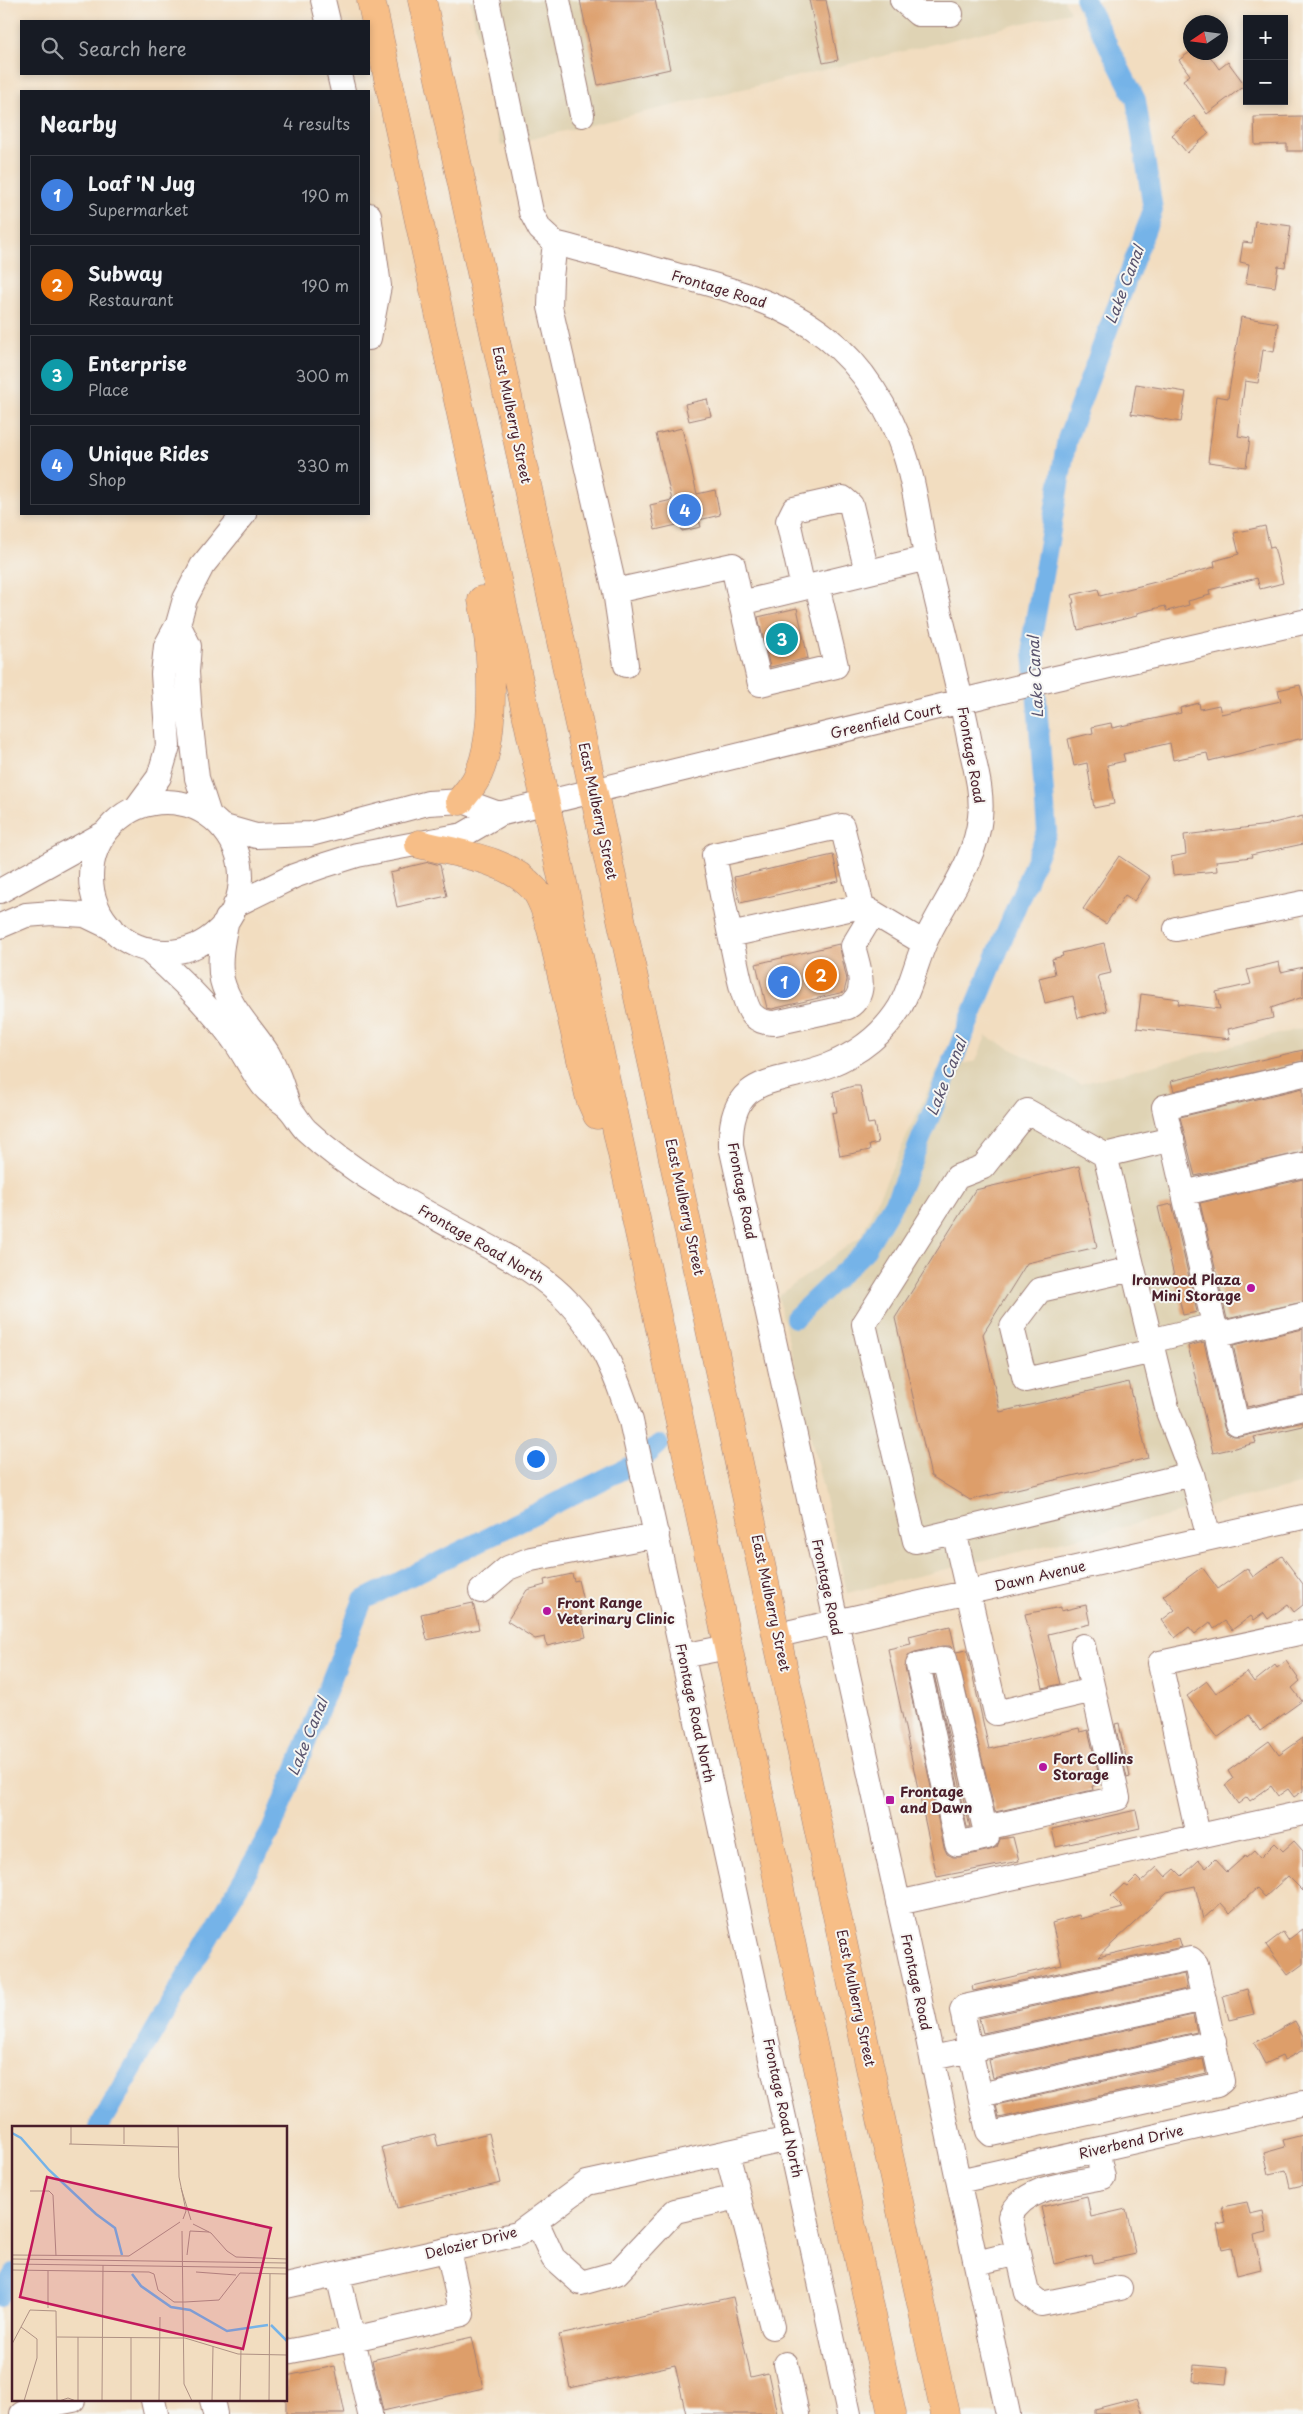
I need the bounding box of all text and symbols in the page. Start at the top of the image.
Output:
north arrow [1183,15,1228,60]
map controls [1243,15,1288,105]
button: + [1243,15,1288,60]
search box [20,20,370,75]
icon: search [38,34,66,62]
text: Search here [78,34,187,62]
button: − [1243,60,1288,105]
text: Nearby [40,107,117,139]
text: 4 results [283,111,350,135]
text: Loaf 'N Jug [88,169,195,197]
text: 1 [53,183,61,207]
text: 190 m [301,183,349,207]
text: Supermarket [88,197,188,221]
water label: Lake Canal [1098,239,1150,327]
text: Subway [88,259,162,287]
street label: Frontage Road [669,264,769,313]
text: 2 [51,273,63,297]
text: 190 m [301,273,349,297]
text: Restaurant [88,287,174,311]
street label: East Mulberry Street [488,344,537,486]
text: Enterprise [88,349,187,377]
text: 3 [52,363,62,387]
text: 300 m [295,363,349,387]
text: Place [88,377,129,401]
text: Unique Rides [88,439,209,467]
text: 4 [52,453,62,477]
text: 330 m [296,453,349,477]
text: Shop [88,467,126,491]
pin: 4 [669,491,701,529]
pin: 3 [766,620,798,658]
water label: Lake Canal [1021,633,1048,719]
street label: Greenfield Court [828,697,944,744]
street label: Frontage Road [953,705,990,805]
street label: East Mulberry Street [574,740,623,882]
pin: 2 [805,956,837,994]
pin: 1 [768,963,800,1001]
water label: Lake Canal [920,1031,973,1119]
street label: East Mulberry Street [661,1136,710,1278]
street label: Frontage Road [723,1141,762,1241]
street label: Frontage Road North [414,1199,548,1288]
place label: Ironwood Plaza Mini Storage [1132,1269,1241,1306]
marker: Ironwood Plaza Mini Storage [1245,1282,1257,1294]
your location [523,1446,549,1472]
street label: East Mulberry Street [747,1532,796,1674]
street label: Frontage Road [807,1537,848,1637]
street label: Dawn Avenue [992,1555,1088,1596]
place label: Front Range Veterinary Clinic [557,1592,675,1629]
marker: Front Range Veterinary Clinic [541,1605,553,1617]
street label: Frontage Road North [670,1641,721,1785]
water label: Lake Canal [281,1691,334,1779]
place label: Fort Collins Storage [1053,1748,1133,1785]
marker: Fort Collins Storage [1037,1761,1049,1773]
place label: Frontage and Dawn [900,1781,972,1818]
marker: Frontage and Dawn [884,1794,896,1806]
street label: East Mulberry Street [832,1927,881,2069]
street label: Frontage Road [896,1932,937,2032]
street label: Frontage Road North [758,2036,809,2180]
street label: Riverbend Drive [1076,2119,1185,2164]
inset map [12,2126,288,2402]
street label: Delozier Drive [423,2221,519,2264]

